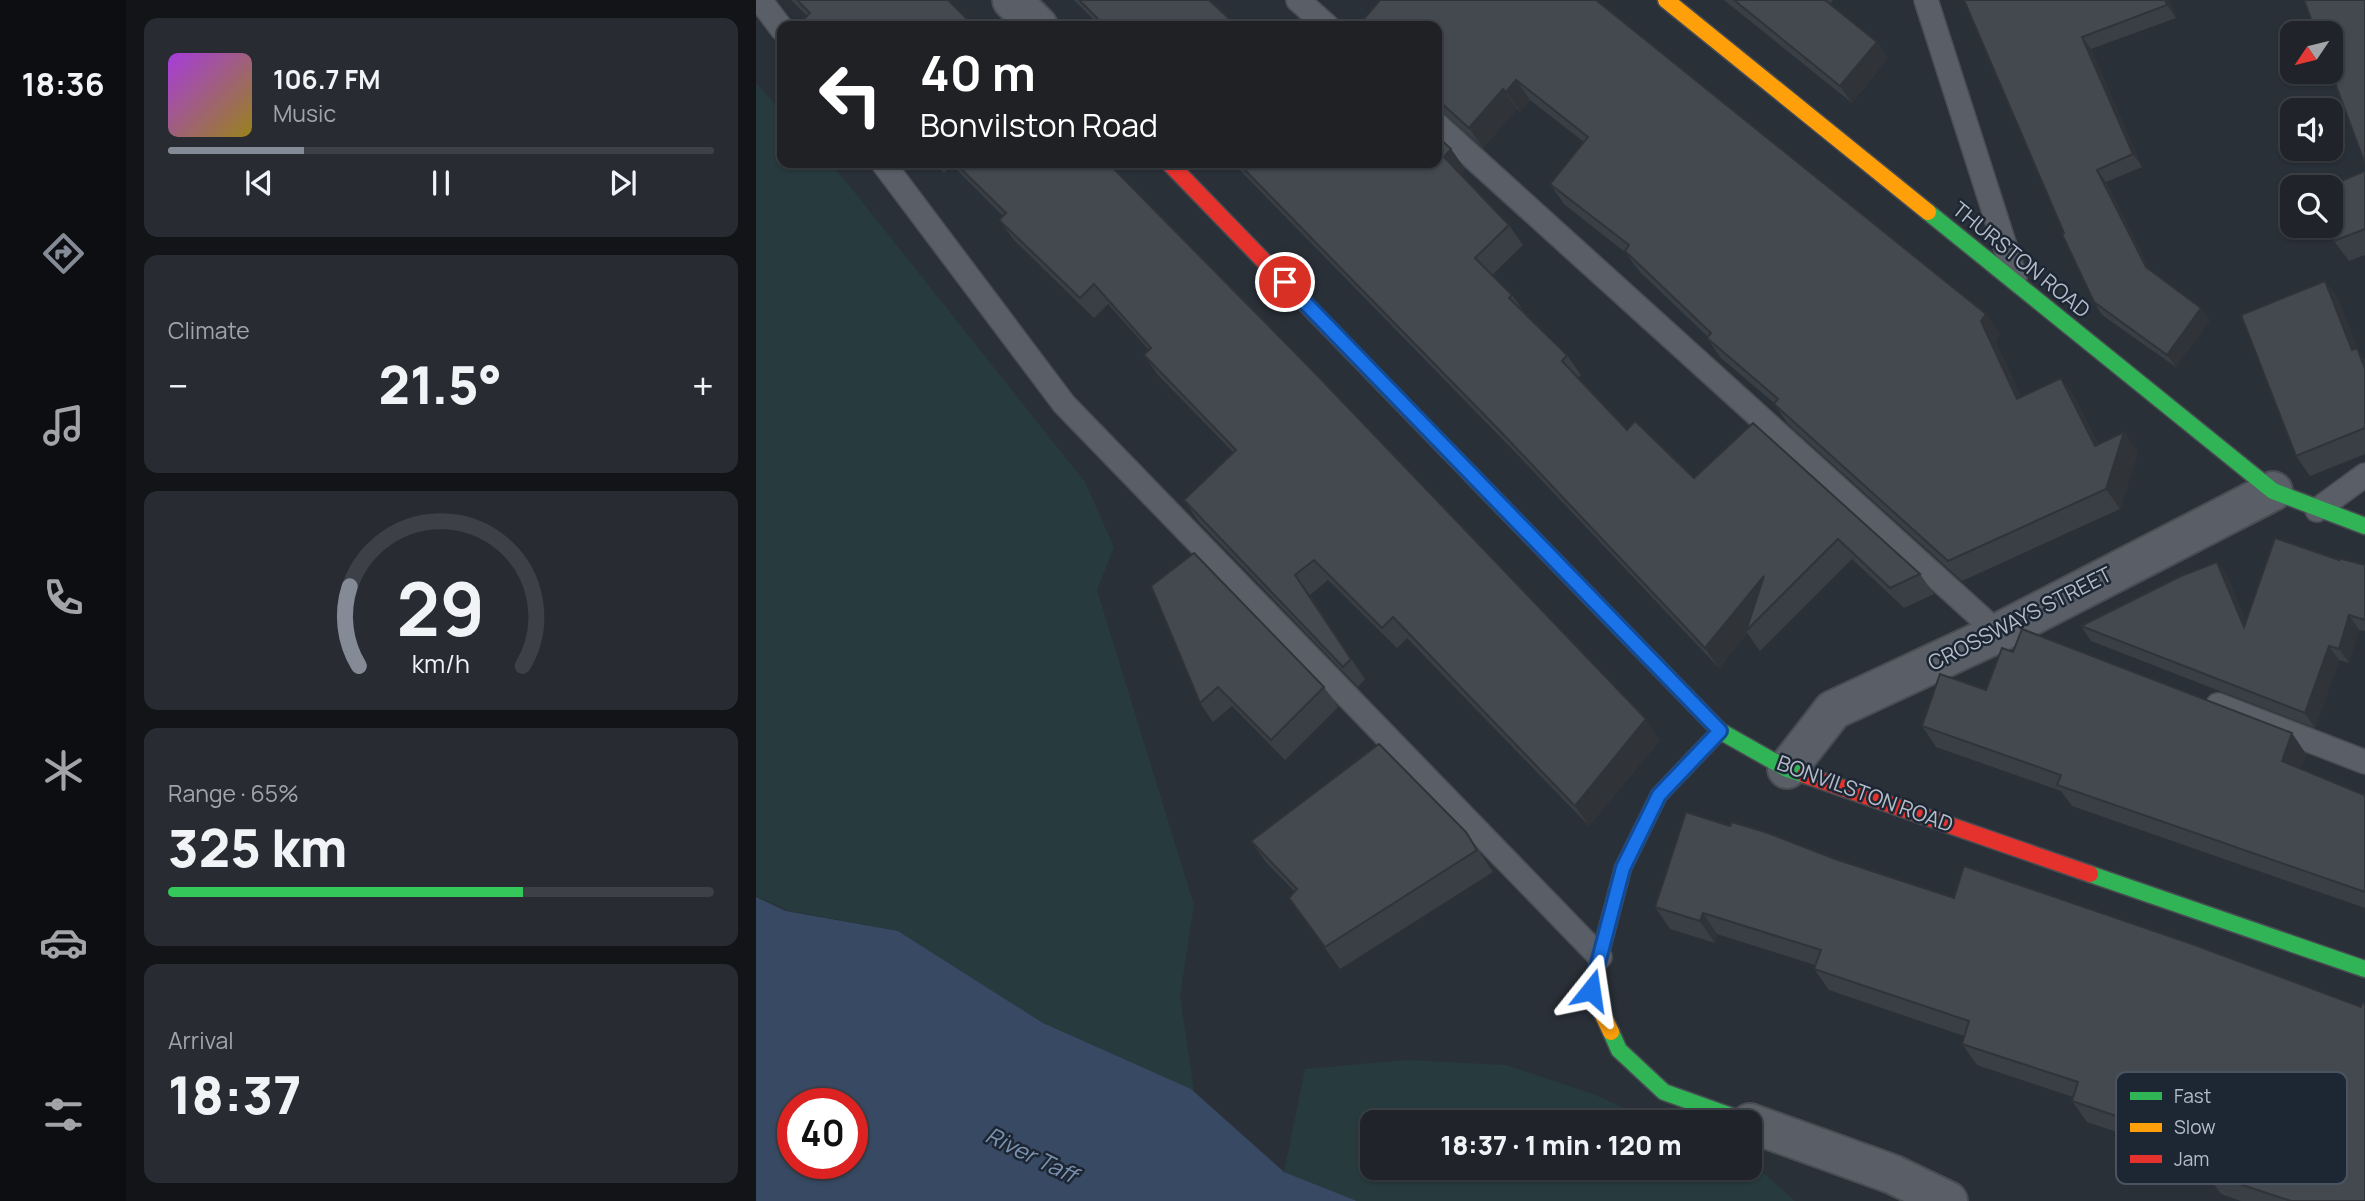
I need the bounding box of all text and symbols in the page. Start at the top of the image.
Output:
north arrow [2280,21,2343,84]
map controls [2280,21,2343,238]
text: 40 m [920,39,1036,106]
icon: left [805,49,896,140]
text: 106.7 FM [273,61,380,97]
text: 18:36 [21,62,105,106]
text: Music [273,97,336,129]
button: sound [2280,98,2343,161]
text: Bonvilston Road [920,103,1158,147]
icon: previous [240,164,278,202]
icon: pause [422,164,460,202]
icon: next [604,164,642,202]
button: search [2280,175,2343,238]
street label: THURSTON ROAD [1947,195,2096,323]
icon: directions [39,229,88,278]
pin [1255,252,1315,312]
icon: arrive [1266,263,1304,301]
text: Climate [168,314,250,346]
text: 21.5° [379,349,502,420]
text: − [168,359,189,411]
text: + [692,359,714,411]
icon: music [39,401,88,450]
text: 29 [397,559,485,659]
street label: CROSSWAYS STREET [1923,559,2117,677]
icon: phone [39,573,88,622]
text: km/h [412,646,470,681]
icon: climate [39,746,88,795]
street label: BONVILSTON ROAD [1773,748,1957,838]
text: Range · 65% [168,777,299,809]
text: 325 km [168,812,348,883]
icon: car [39,918,88,967]
position arrow [1554,953,1628,1027]
text: Arrival [168,1024,234,1056]
text: 18:37 [168,1059,302,1130]
legend [2116,1072,2347,1184]
text: Fast [2174,1083,2211,1109]
speed limit sign: 40 [777,1088,868,1179]
icon: filters [39,1090,88,1139]
text: Slow [2174,1114,2216,1140]
water label: River Taff [981,1118,1087,1192]
text: 18:37 · 1 min · 120 m [1440,1127,1682,1163]
text: Jam [2174,1146,2209,1172]

